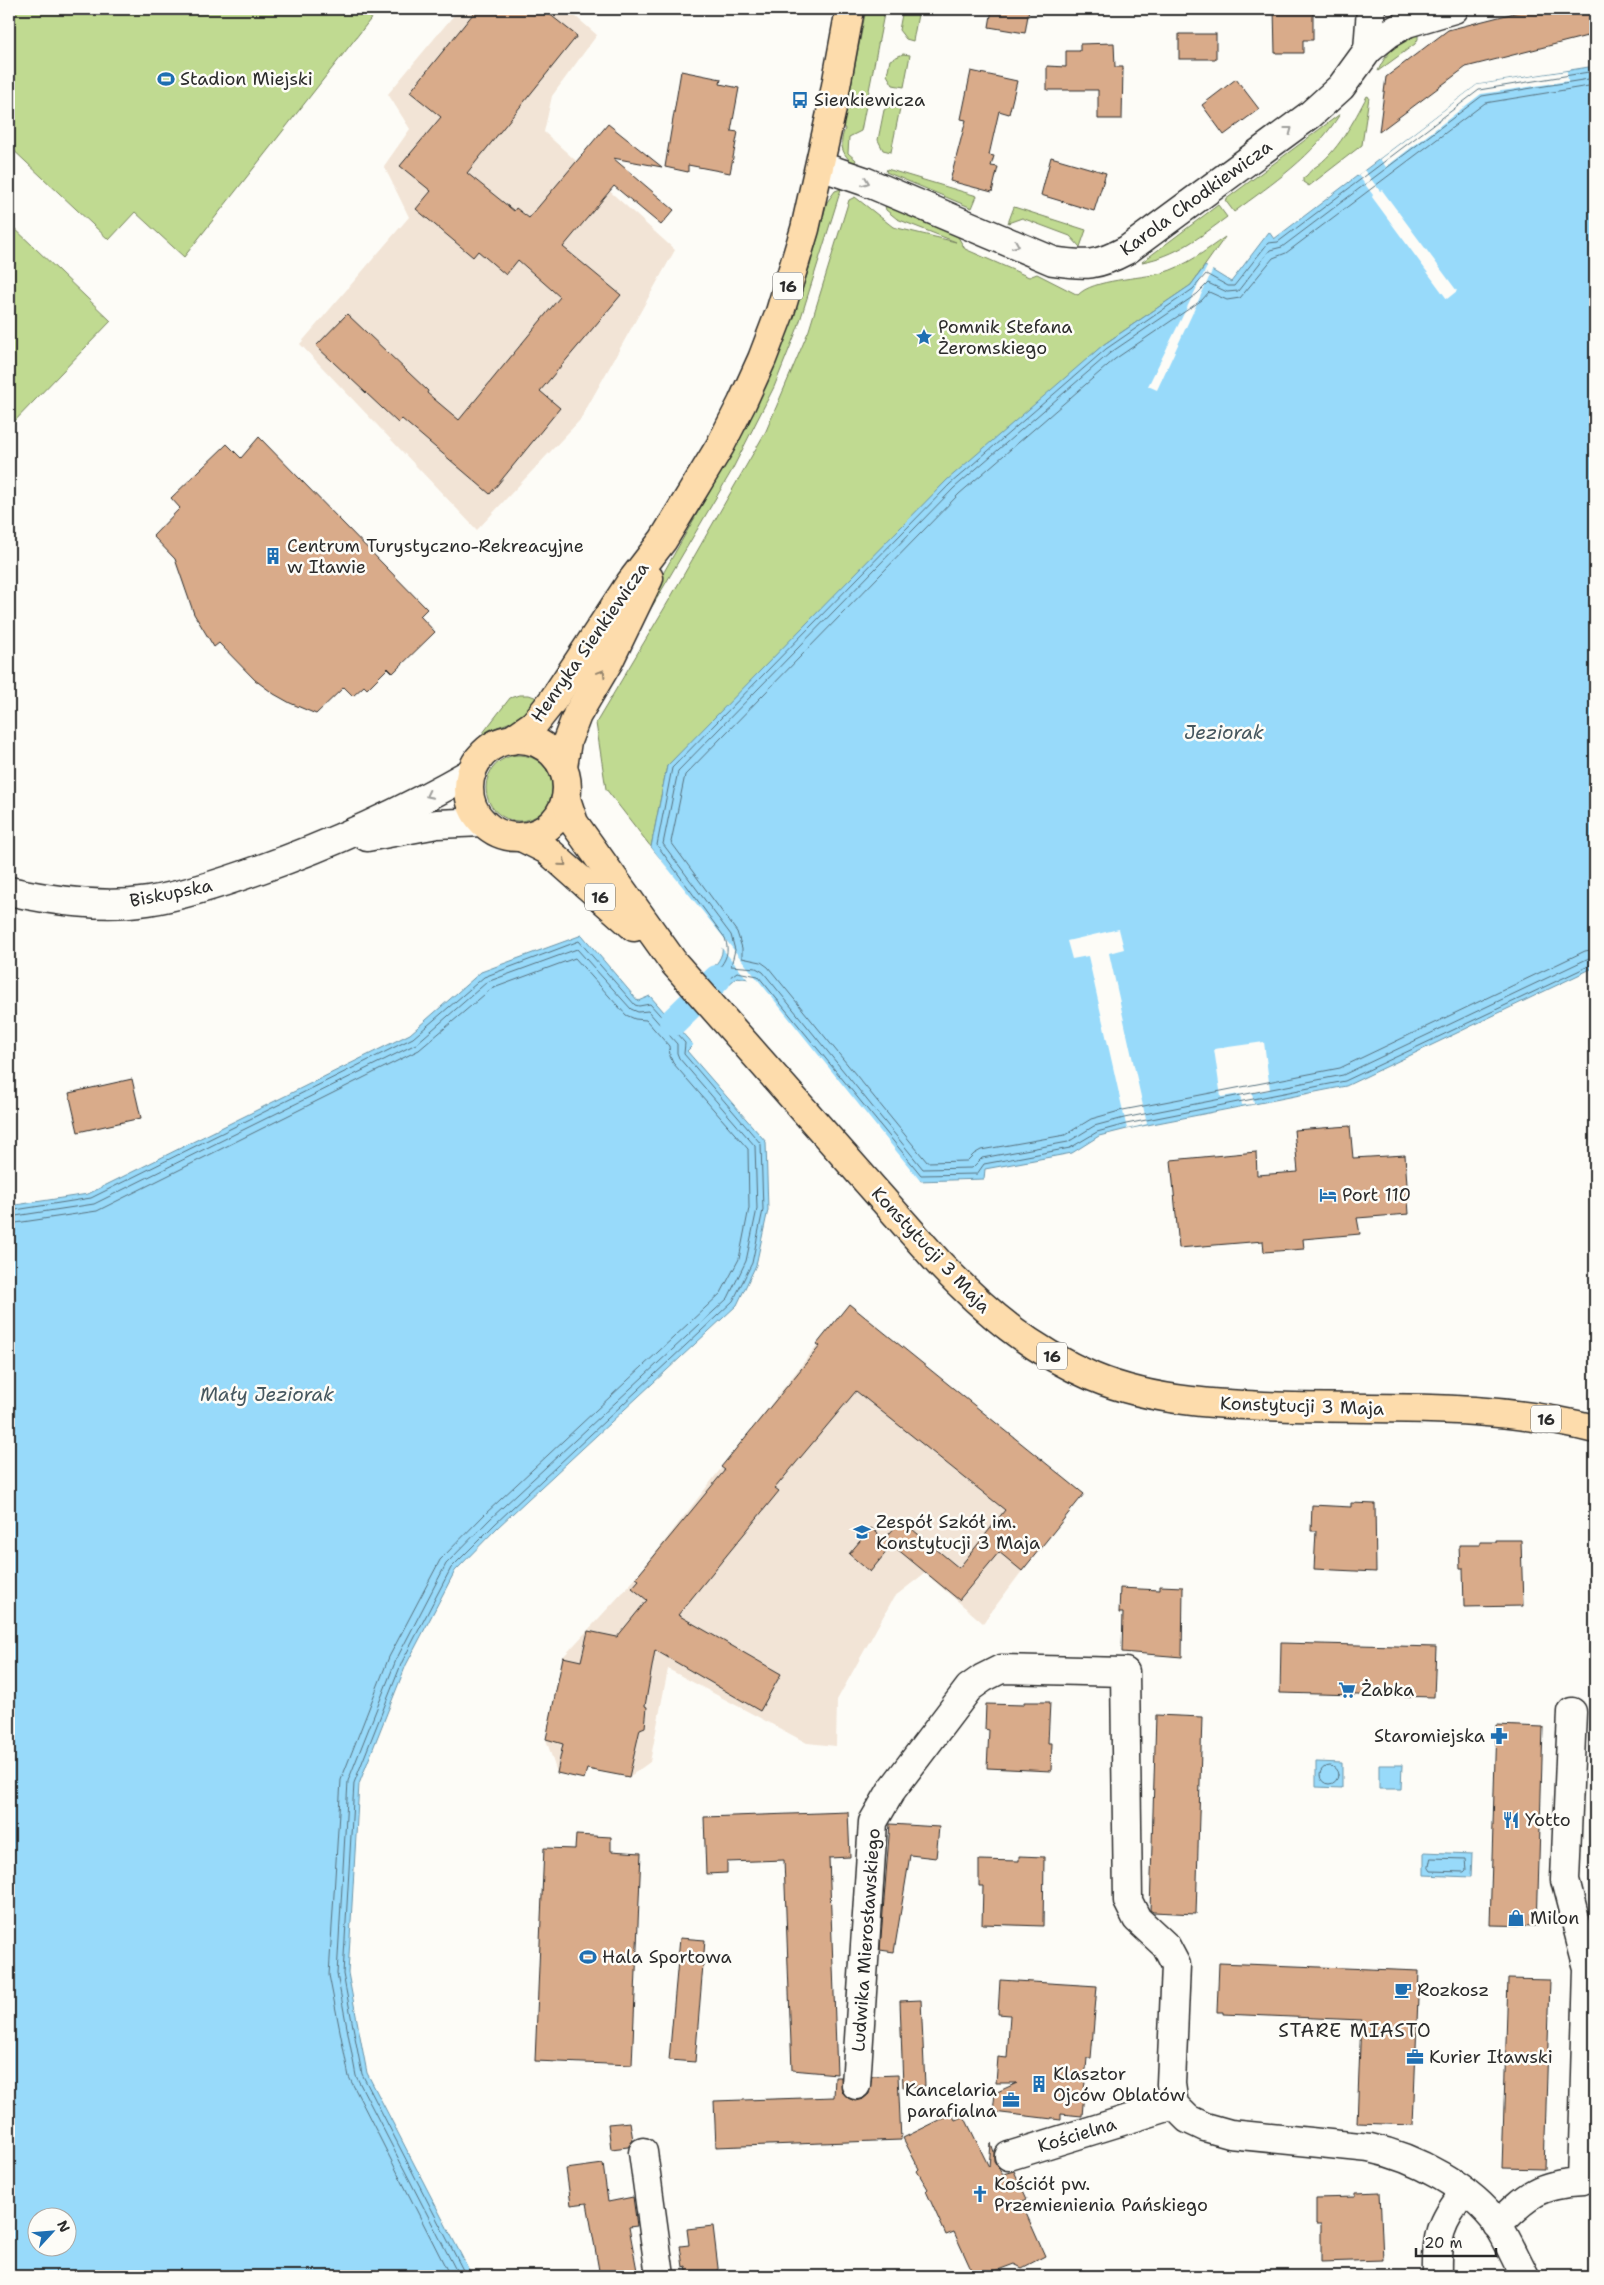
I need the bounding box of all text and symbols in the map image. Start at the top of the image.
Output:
place label: Stadion Miejski [180,67,313,91]
sports icon: Stadion Miejski [156,69,176,89]
place label: Sienkiewicza [814,88,925,112]
bus stop icon: Sienkiewicza [790,90,810,110]
one-way arrow [1283,127,1293,136]
street label: Karola Chodkiewicza [1115,135,1277,261]
one-way arrow [861,176,870,186]
one-way arrow [1011,239,1019,249]
road number: 16 [773,272,803,300]
place label: Pomnik Stefana Żeromskiego [938,315,1073,360]
place icon: Pomnik Stefana Żeromskiego [914,327,934,347]
place label: Centrum Turystyczno-Rekreacyjne w Iławie [287,534,584,579]
building icon: Centrum Turystyczno-Rekreacyjne w Iławie [263,546,283,566]
street label: Henryka Sienkiewicza [526,557,654,727]
one-way arrow [595,670,605,679]
water label: Jeziorak [1184,720,1264,745]
one-way arrow [425,789,434,799]
one-way arrow [557,857,566,866]
street label: Biskupska [128,873,214,913]
road number: 16 [585,884,615,910]
street label: Konstytucji 3 Maja [866,1182,996,1318]
place label: Port 110 [1342,1183,1411,1207]
hotel icon: Port 110 [1318,1185,1338,1205]
road number: 16 [1037,1342,1067,1370]
water label: Mały Jeziorak [200,1382,334,1407]
street label: Konstytucji 3 Maja [1219,1391,1385,1421]
road number: 16 [1531,1406,1561,1432]
place label: Zespół Szkół im. Konstytucji 3 Maja [876,1510,1040,1555]
school or university icon: Zespół Szkół im. Konstytucji 3 Maja [852,1522,872,1542]
place label: Żabka [1361,1678,1414,1702]
supermarket icon: Żabka [1337,1680,1357,1700]
place label: Staromiejska [1374,1724,1485,1748]
pharmacy icon: Staromiejska [1489,1726,1509,1746]
place label: Yotto [1525,1808,1571,1832]
restaurant icon: Yotto [1501,1810,1521,1830]
street label: Ludwika Mierosławskiego [846,1827,886,2053]
place label: Milon [1530,1906,1579,1930]
shop icon: Milon [1506,1908,1526,1928]
place label: Hala Sportowa [602,1945,732,1969]
sports icon: Hala Sportowa [578,1947,598,1967]
place label: Rozkosz [1417,1978,1489,2002]
cafe icon: Rozkosz [1393,1980,1413,2000]
district label: STARE MIASTO [1278,2018,1432,2043]
place label: Kurier Iławski [1429,2045,1553,2069]
office icon: Kurier Iławski [1405,2047,1425,2067]
place label: Klasztor Ojców Oblatów [1053,2062,1186,2107]
building icon: Klasztor Ojców Oblatów [1029,2074,1049,2094]
place label: Kancelaria parafialna [905,2078,997,2123]
office icon: Kancelaria parafialna [1001,2090,1021,2110]
street label: Kościelna [1035,2112,1119,2158]
place label: Kościół pw. Przemienienia Pańskiego [994,2172,1208,2217]
church icon: Kościół pw. Przemienienia Pańskiego [970,2184,990,2204]
north arrow [28,2208,78,2258]
text: N [53,2217,74,2235]
scale bar [1416,2225,1496,2257]
text: 20 m [1424,2233,1463,2253]

